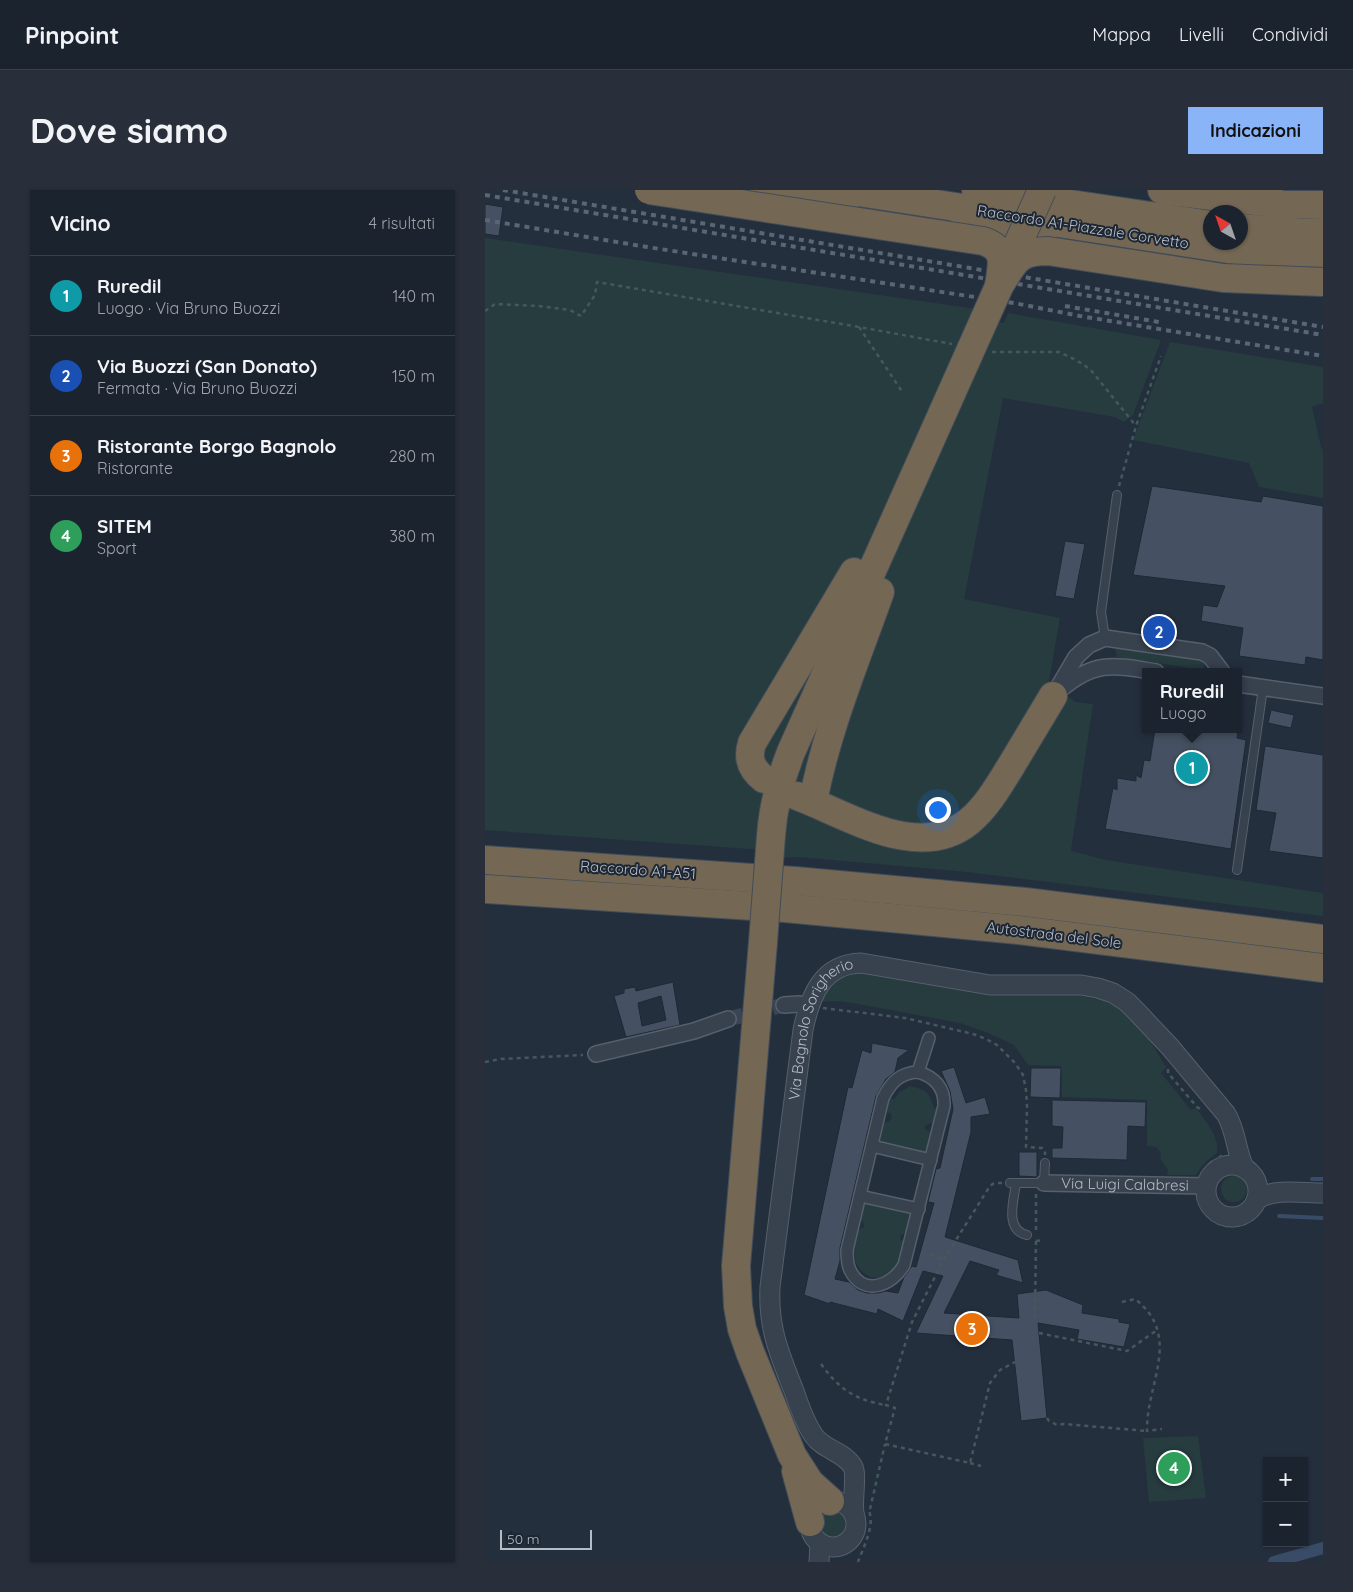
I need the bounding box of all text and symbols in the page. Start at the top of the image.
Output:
text: Pinpoint [25,20,119,50]
text: Mappa [1092,23,1151,46]
text: Livelli [1179,23,1224,46]
text: Condividi [1252,23,1328,46]
button: Indicazioni [1188,107,1323,154]
text: Dove siamo [30,108,228,152]
street label: Raccordo A1-Piazzale Corvetto [976,200,1190,253]
north arrow [1203,205,1248,250]
text: Vicino [50,210,111,236]
text: 4 risultati [368,213,435,233]
text: Ruredil [97,274,162,298]
text: 1 [63,286,69,306]
text: 140 m [392,286,435,306]
text: Luogo · Via Bruno Buozzi [97,298,280,318]
text: Via Buozzi (San Donato) [97,354,317,378]
text: 2 [61,366,71,386]
text: 150 m [392,366,435,386]
text: Fermata · Via Bruno Buozzi [97,378,297,398]
text: Ristorante Borgo Bagnolo [97,434,336,458]
text: 3 [62,446,70,466]
text: 280 m [389,446,435,466]
text: Ristorante [97,458,173,478]
text: SITEM [97,514,152,538]
text: 4 [61,526,71,546]
text: 380 m [389,526,435,546]
text: Sport [97,538,137,558]
pin: 2 [1143,613,1175,651]
popup [1142,668,1242,733]
text: Ruredil [1160,679,1224,703]
text: Luogo [1160,703,1206,723]
pin: 1 [1176,749,1208,787]
your location [925,797,951,823]
street label: Raccordo A1-A51 [579,856,697,883]
street label: Autostrada del Sole [986,917,1123,952]
street label: Via Bagnolo Sorigherio [784,954,855,1101]
street label: Via Luigi Calabresi [1061,1173,1189,1195]
pin: 3 [956,1310,988,1348]
pin: 4 [1158,1449,1190,1487]
map controls [1263,1457,1308,1547]
button: + [1263,1457,1308,1502]
button: − [1263,1502,1308,1547]
scale bar [500,1527,593,1550]
text: 50 m [507,1530,540,1548]

